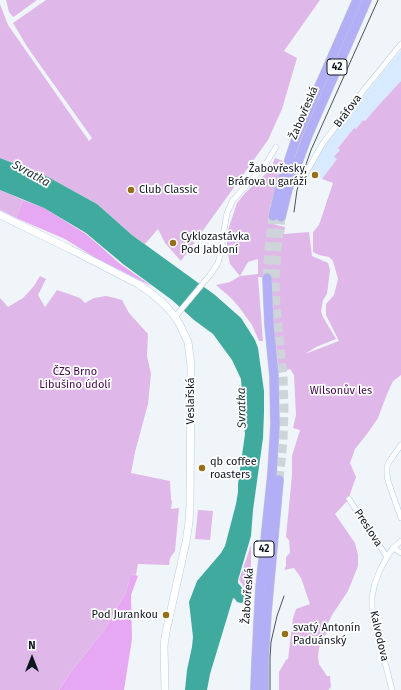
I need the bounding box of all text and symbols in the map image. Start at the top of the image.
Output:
road number: 42 [327,59,347,75]
street label: Žabovřeská [287,84,321,142]
street label: Bráfova [331,92,365,130]
water label: Svratka [10,158,52,190]
place label: Žabovřesky, Bráfova u garáží [228,162,307,188]
marker: Žabovřesky, Bráfova u garáží [310,170,320,180]
place label: Club Classic [139,183,198,197]
marker: Club Classic [126,185,136,195]
place label: Cyklozastávka Pod Jabloní [181,230,249,256]
marker: Cyklozastávka Pod Jabloní [168,238,178,248]
park label: ČZS Brno Libušino údolí [39,365,111,391]
street label: Veslařská [184,378,198,424]
park label: Wilsonův les [310,384,372,398]
water label: Svratka [234,387,250,429]
place label: qb coffee roasters [210,455,257,481]
marker: qb coffee roasters [197,463,207,473]
street label: Preslova [351,507,385,549]
road number: 42 [254,541,274,557]
street label: Žabovřeská [239,567,257,625]
place label: Pod Jurankou [92,608,158,622]
street label: Kalvodova [367,609,391,663]
marker: Pod Jurankou [161,610,171,620]
place label: svatý Antonín Paduánský [293,621,360,647]
marker: svatý Antonín Paduánský [280,629,290,639]
north arrow [12,638,52,678]
text: N [28,639,36,652]

